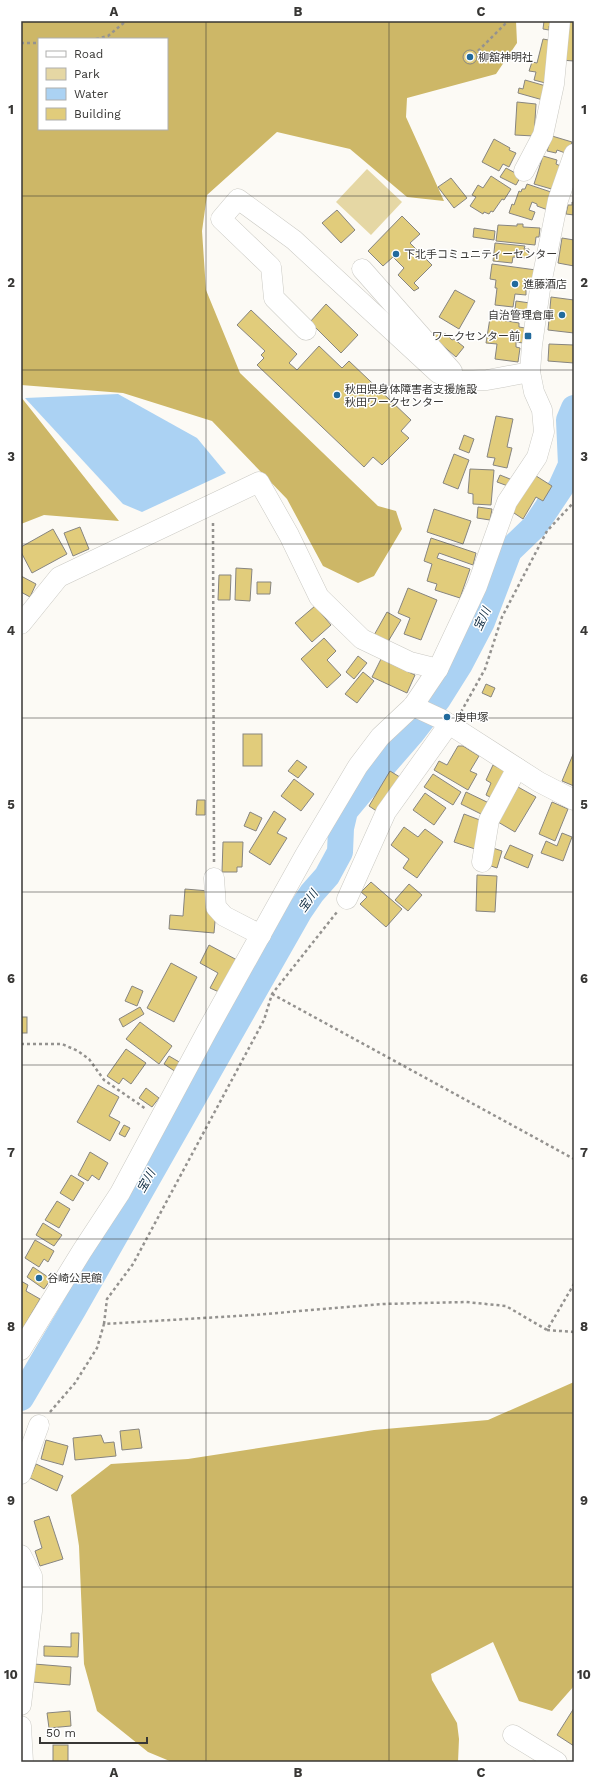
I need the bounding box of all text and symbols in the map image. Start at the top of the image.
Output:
text: A [110,4,119,19]
text: B [294,4,303,19]
text: C [477,4,486,19]
legend [38,38,168,130]
text: Road [74,47,103,61]
place label: 柳舘神明社 [478,51,533,64]
marker: 柳舘神明社 [465,52,475,62]
text: Park [74,67,100,81]
text: Water [74,87,109,101]
text: 1 [8,102,14,117]
text: 1 [581,102,587,117]
text: Building [74,107,121,121]
place label: 下北手コミュニティーセンター [404,248,557,261]
marker: 下北手コミュニティーセンター [391,249,401,259]
text: 2 [7,275,15,290]
text: 2 [580,275,588,290]
place label: 進藤酒店 [523,278,567,291]
marker: 進藤酒店 [510,279,520,289]
place label: 自治管理倉庫 [488,309,554,322]
marker: 自治管理倉庫 [557,310,567,320]
place label: ワークセンター前 [432,330,520,343]
marker: ワークセンター前 [523,331,533,341]
place label: 秋田県身体障害者支援施設 秋田ワークセンター [345,383,477,409]
marker: 秋田県身体障害者支援施設 秋田ワークセンター [332,390,342,400]
text: 3 [7,449,15,464]
text: 3 [580,449,588,464]
water label: 宝川 [471,603,494,633]
text: 4 [7,623,16,638]
text: 4 [580,623,589,638]
place label: 庚申塚 [455,711,488,724]
marker: 庚申塚 [442,712,452,722]
text: 5 [7,797,15,812]
text: 5 [580,797,588,812]
water label: 宝川 [295,886,322,915]
text: 6 [7,971,15,986]
text: 6 [580,971,588,986]
text: 7 [7,1145,15,1160]
text: 7 [580,1145,588,1160]
water label: 宝川 [134,1165,159,1195]
place label: 谷崎公民館 [47,1272,102,1285]
marker: 谷崎公民館 [34,1273,44,1283]
text: 8 [7,1319,15,1334]
text: 8 [580,1319,588,1334]
text: 9 [7,1493,15,1508]
text: 9 [580,1493,588,1508]
text: 10 [4,1667,18,1682]
text: 10 [577,1667,591,1682]
scale bar [40,1719,147,1745]
text: 50 m [46,1726,76,1740]
text: A [110,1765,119,1780]
text: B [294,1765,303,1780]
text: C [477,1765,486,1780]

